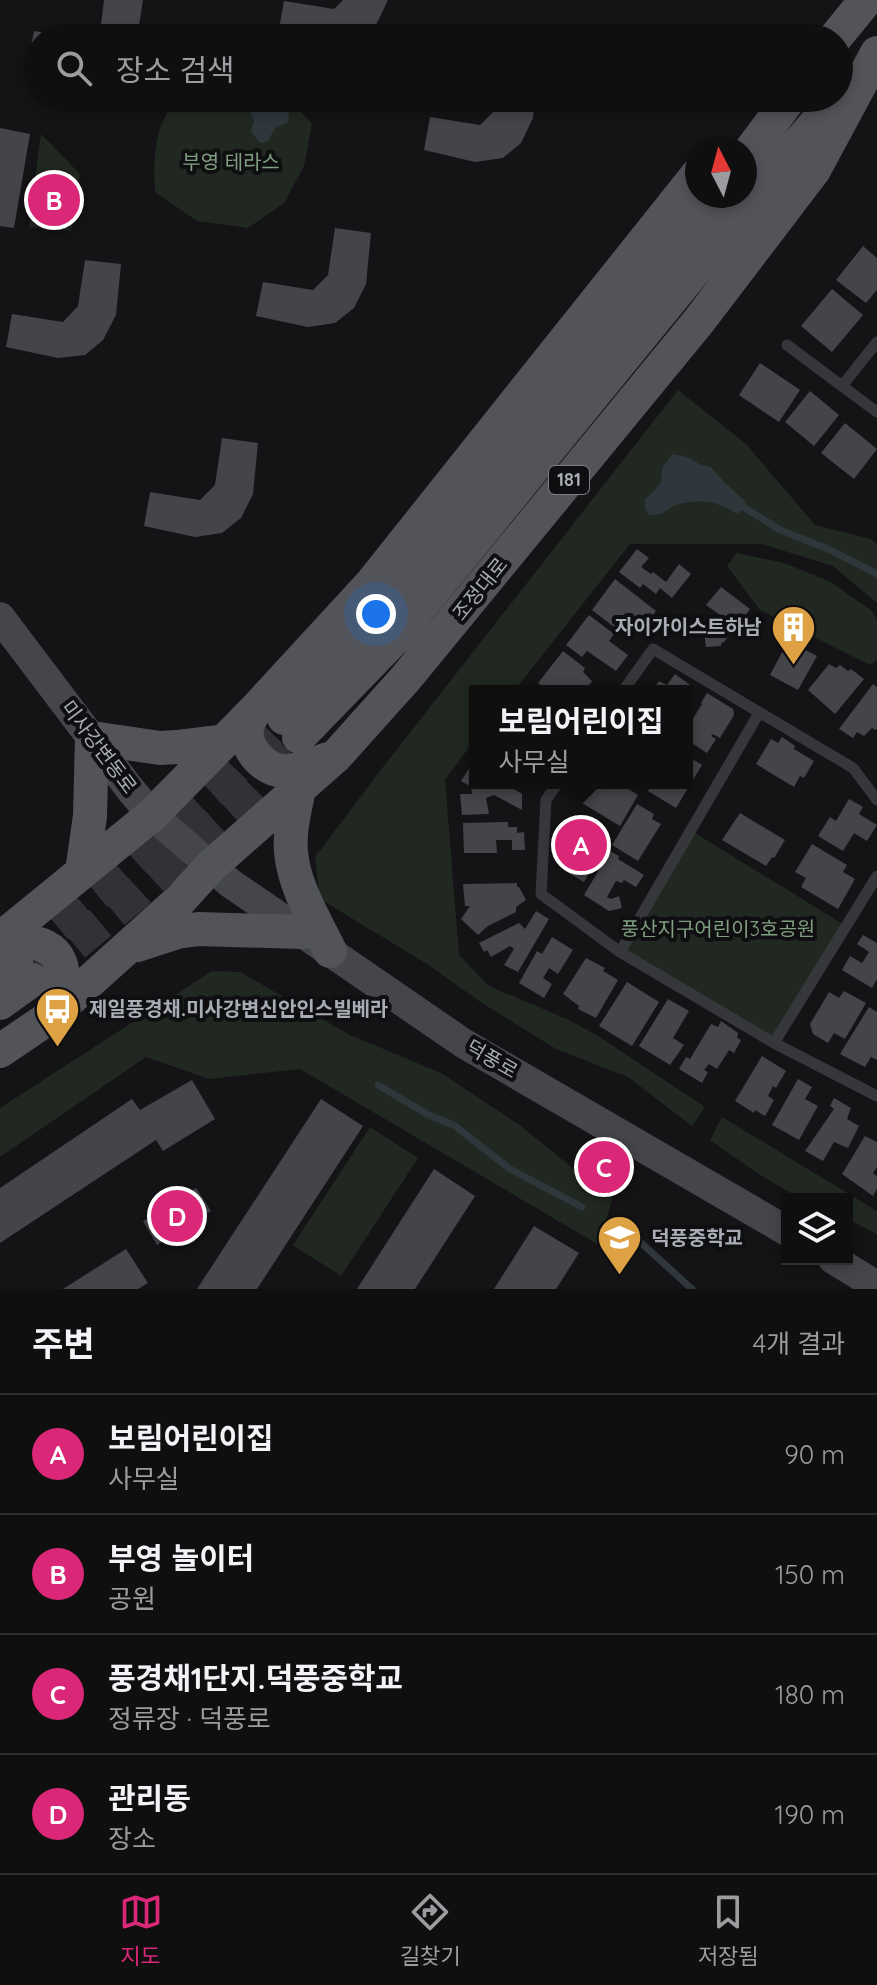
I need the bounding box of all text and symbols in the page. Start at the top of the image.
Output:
search box [24,24,853,112]
icon: search [52,46,96,90]
text: 장소 검색 [116,51,235,89]
north arrow [685,136,757,208]
park label: 부영 테라스 [182,149,280,174]
pin: B [28,170,80,230]
road number: 181 [549,466,589,494]
street label: 조정대로 [447,552,512,625]
your location [356,594,396,634]
building icon: 자이가이스트하남 [769,603,817,666]
place label: 자이가이스트하남 [615,614,762,639]
popup [469,685,693,789]
street label: 미사강변동로 [56,695,143,798]
text: 보림어린이집 [498,702,664,740]
text: 사무실 [498,745,570,778]
pin: A [555,815,607,875]
park label: 풍산지구어린이3호공원 [621,916,815,941]
bus stop icon: 제일풍경채.미사강변신안인스빌베라 [34,985,82,1048]
place label: 제일풍경채.미사강변신안인스빌베라 [89,996,388,1021]
street label: 덕풍로 [462,1034,522,1083]
pin: C [578,1137,630,1197]
pin: D [151,1186,203,1246]
map controls [781,1193,853,1265]
button: layers [781,1193,853,1265]
school or university icon: 덕풍중학교 [596,1214,644,1277]
place label: 덕풍중학교 [651,1225,743,1250]
text: 주변 [32,1322,95,1365]
text: 4개 결과 [752,1327,845,1360]
text: 보림어린이집 [108,1419,274,1457]
text: A [50,1438,66,1471]
text: 90 m [784,1438,845,1471]
text: 사무실 [108,1462,180,1495]
text: 부영 놀이터 [108,1539,254,1577]
text: B [49,1558,67,1591]
text: 150 m [775,1558,845,1591]
text: 공원 [108,1582,156,1615]
text: 풍경채1단지.덕풍중학교 [108,1659,403,1697]
text: C [50,1678,66,1711]
text: 180 m [775,1678,845,1711]
text: 정류장 · 덕풍로 [108,1702,271,1735]
text: 관리동 [108,1779,191,1817]
text: D [49,1798,67,1831]
text: 190 m [775,1798,845,1831]
text: 장소 [108,1822,156,1855]
tab: 지도 [119,1890,163,1970]
tab: 길찾기 [400,1890,460,1970]
tab: 저장됨 [698,1890,758,1970]

